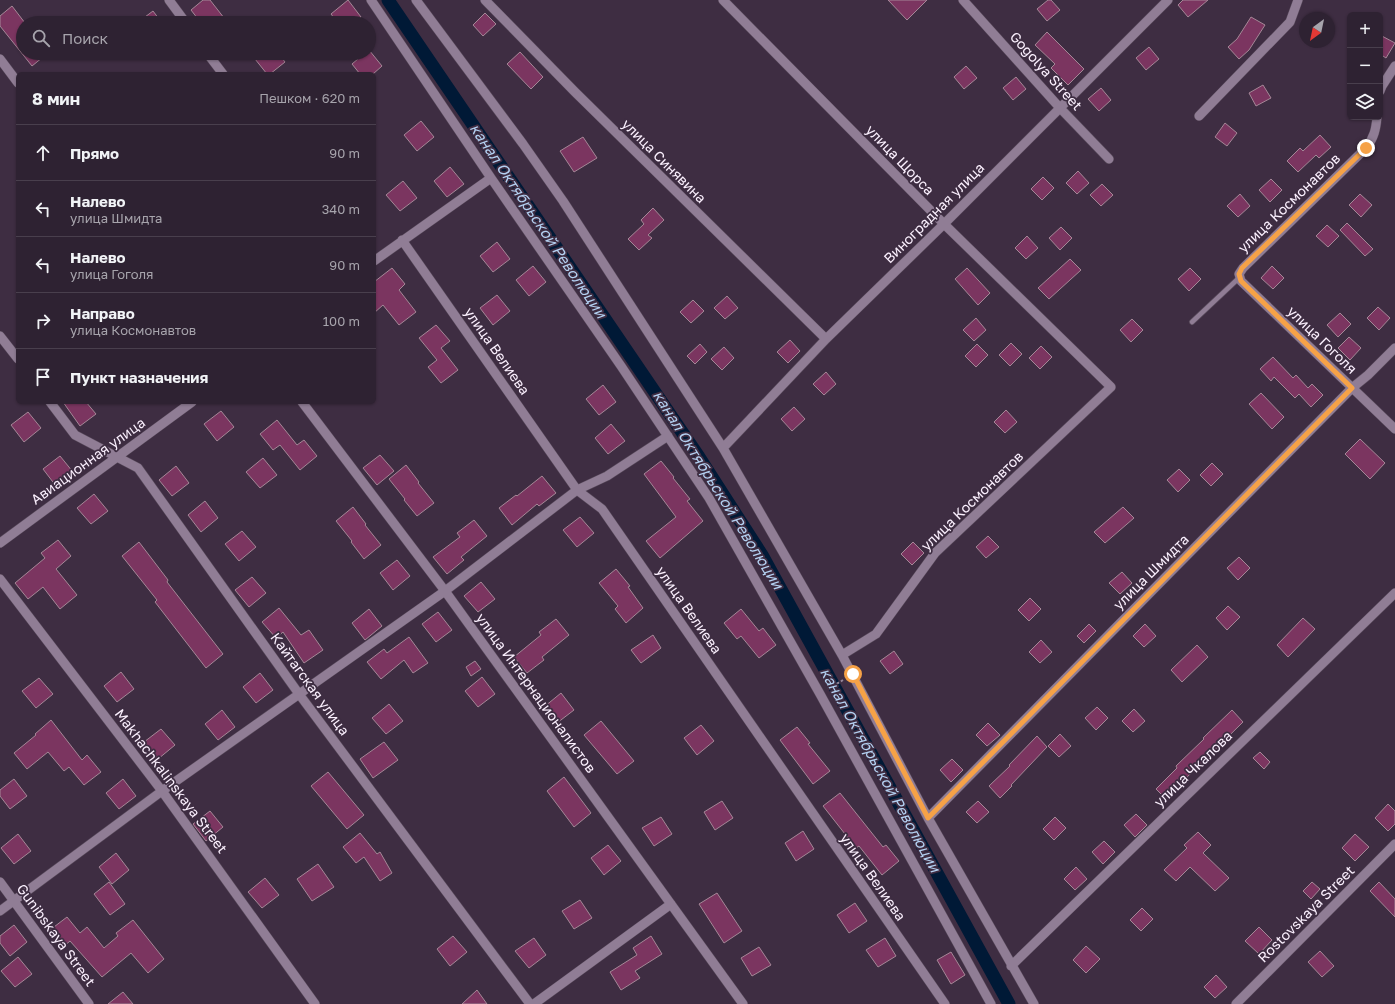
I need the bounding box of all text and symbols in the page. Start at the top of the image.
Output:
north arrow [1299,12,1335,48]
map controls [1347,12,1383,120]
button: + [1347,12,1383,48]
search box [16,16,376,60]
icon: search [30,27,52,49]
street label: Gogolya Street [1007,28,1086,113]
text: Поиск [62,29,108,47]
button: − [1347,48,1383,84]
button: layers [1347,84,1383,120]
text: 8 мин [32,88,80,109]
text: Пешком · 620 m [259,90,360,106]
street label: улица Синявина [619,115,710,206]
water label: канал Октябрьской Революции [467,120,611,322]
street label: улица Щорса [863,121,938,198]
route end [1357,139,1375,157]
icon: ahead [32,142,54,164]
text: Прямо [70,144,119,162]
text: 90 m [329,145,360,161]
street label: улица Космонавтов [1234,149,1343,256]
street label: Виноградная улица [880,159,987,266]
text: Налево [70,192,126,210]
icon: left [32,198,54,220]
text: 340 m [322,201,360,217]
text: улица Шмидта [70,210,162,226]
text: Налево [70,248,126,266]
icon: left [32,254,54,276]
text: 90 m [329,257,360,273]
text: улица Гоголя [70,266,154,282]
street label: улица Гоголя [1284,302,1361,377]
text: Направо [70,304,135,322]
street label: улица Велиева [461,304,534,398]
icon: right [32,310,54,332]
text: 100 m [323,313,360,329]
text: улица Космонавтов [70,322,196,338]
icon: arrive [32,366,54,388]
text: Пункт назначения [70,368,208,386]
water label: канал Октябрьской Революции [650,387,788,593]
street label: Авиационная улица [27,413,148,508]
street label: улица Космонавтов [917,447,1026,554]
street label: улица Шмидта [1109,530,1192,613]
street label: улица Велиева [653,563,726,657]
street label: улица Интернационалистов [473,610,600,776]
street label: Кайтагская улица [267,629,353,738]
water label: канал Октябрьской Революции [817,664,945,876]
route start [844,665,862,683]
street label: Makhachkalinskaya Street [112,705,231,856]
street label: улица Чкалова [1150,727,1235,810]
street label: улица Велиева [837,830,910,924]
street label: Rostovskaya Street [1254,862,1358,966]
street label: Gunibskaya Street [14,880,99,989]

